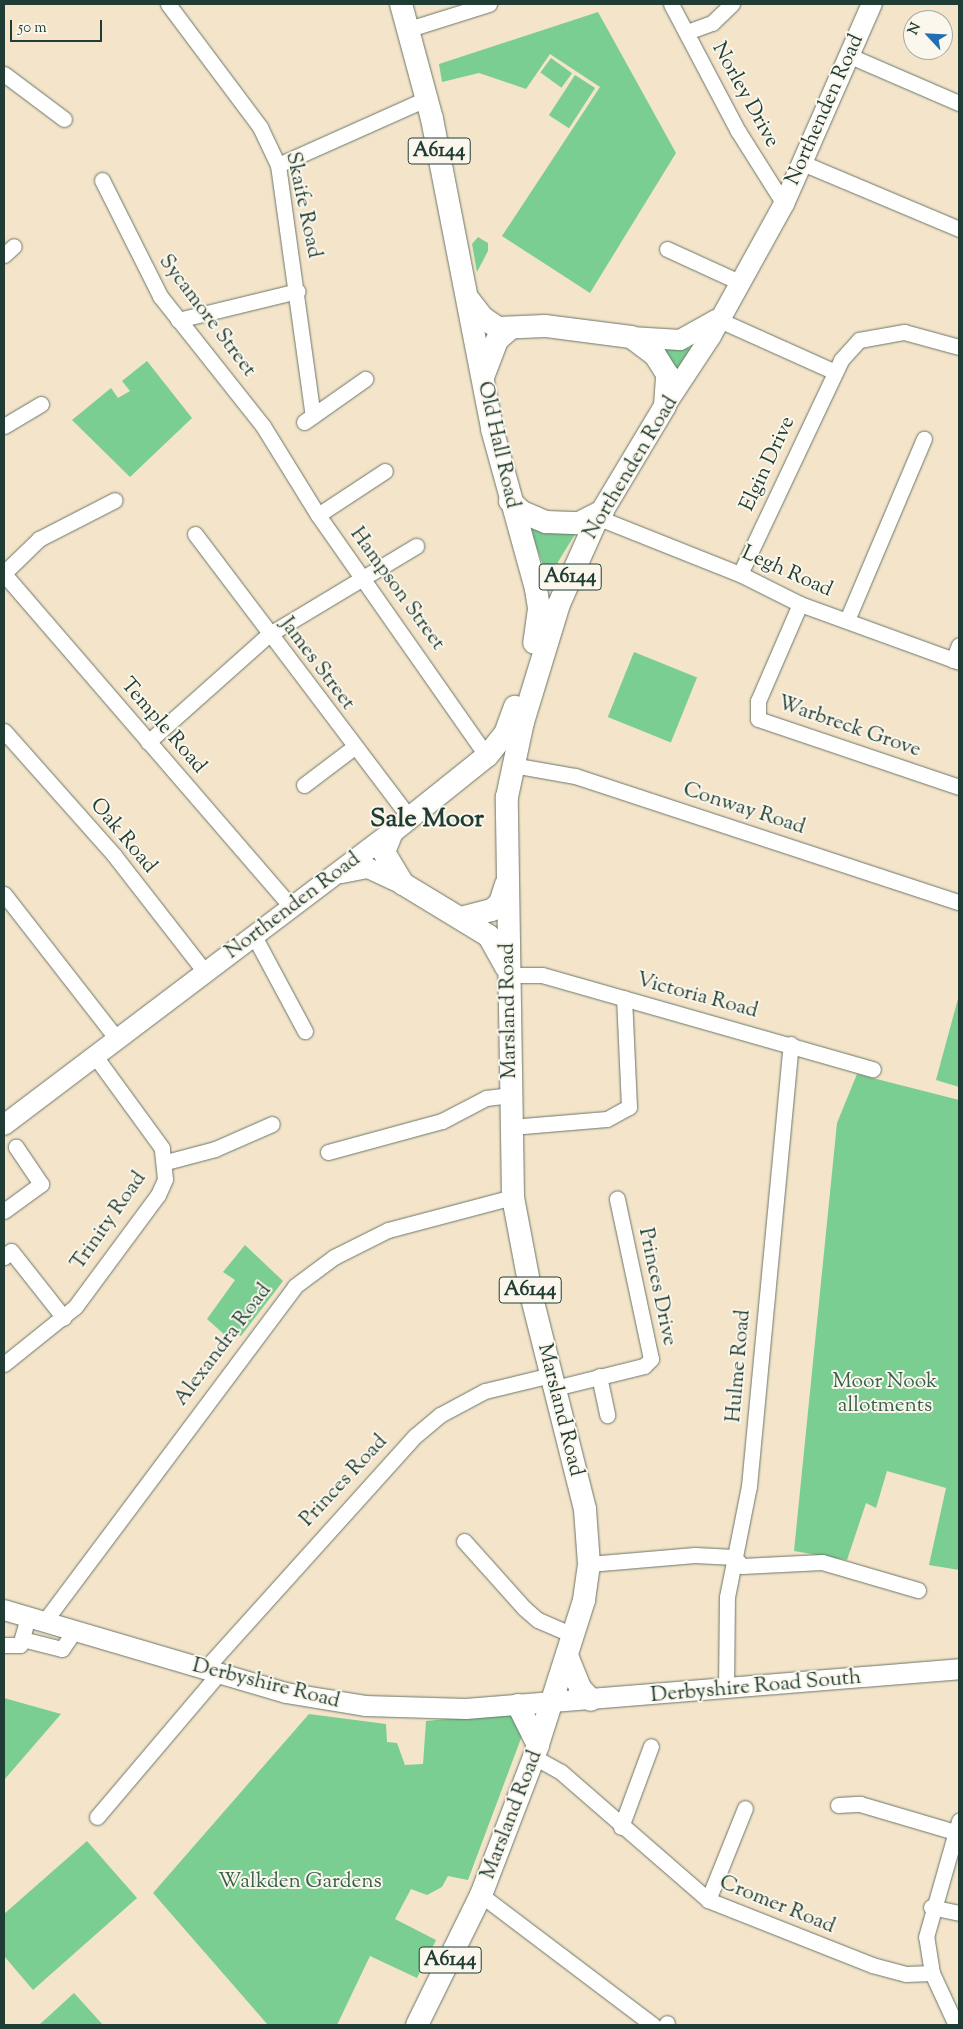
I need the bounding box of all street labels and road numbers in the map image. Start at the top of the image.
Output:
street label: Northenden Road [780,31,870,189]
street label: Norley Drive [706,38,784,152]
road number: A6144 [406,134,472,168]
street label: Skaife Road [279,150,327,260]
street label: Sycamore Street [153,250,261,382]
street label: Old Hall Road [471,379,525,511]
street label: Northenden Road [578,392,684,544]
street label: Elgin Drive [735,412,801,516]
street label: Hampson Street [344,523,450,655]
street label: Legh Road [738,541,836,603]
road number: A6144 [538,560,602,594]
street label: James Street [274,613,360,715]
street label: Temple Road [115,673,211,779]
street label: Warbreck Grove [774,691,924,763]
street label: Conway Road [680,777,808,841]
street label: Oak Road [84,793,162,879]
street label: Northenden Road [220,847,366,965]
street label: Marsland Road [495,943,523,1079]
street label: Victoria Road [633,968,761,1024]
street label: Trinity Road [66,1167,152,1275]
street label: Princes Drive [632,1226,682,1348]
road number: A6144 [498,1272,562,1308]
street label: Alexandra Road [169,1279,277,1411]
street label: Hulme Road [722,1309,756,1423]
street label: Marsland Road [531,1341,589,1479]
street label: Princes Road [295,1430,393,1532]
street label: Derbyshire Road [190,1653,342,1715]
street label: Derbyshire Road South [650,1665,862,1709]
street label: Marsland Road [476,1747,548,1883]
street label: Cromer Road [715,1870,839,1940]
road number: A6144 [418,1942,482,1978]

